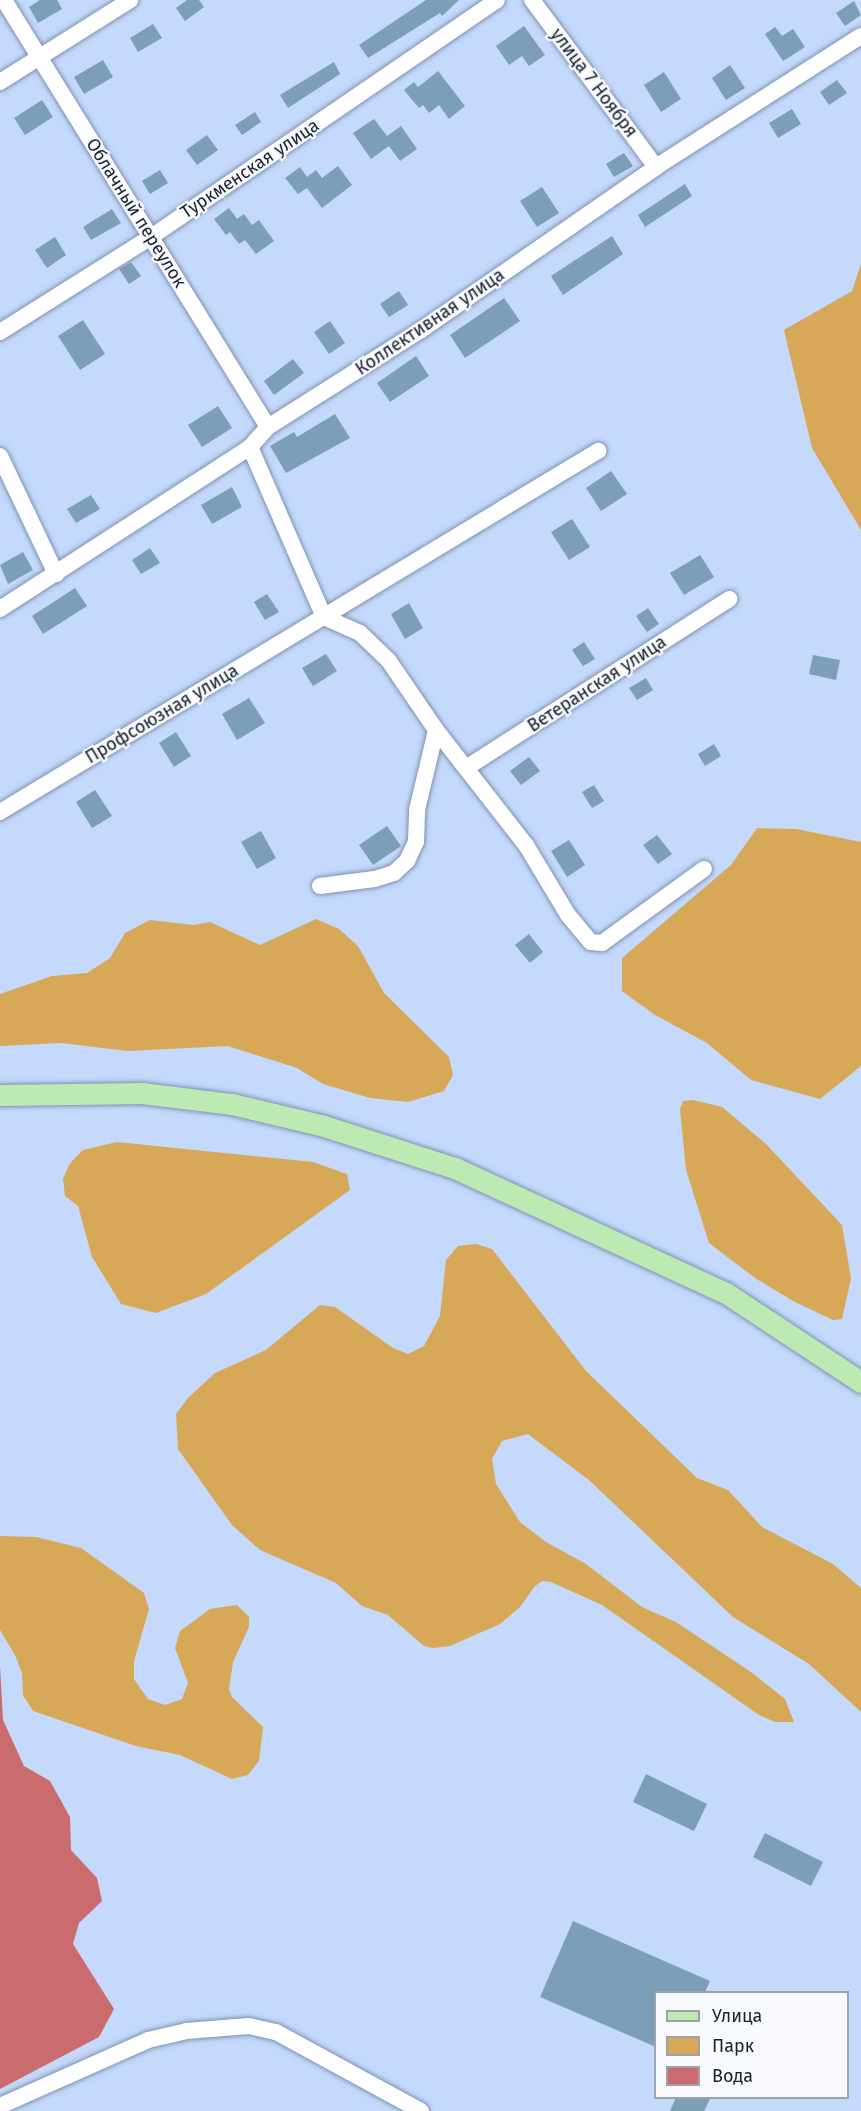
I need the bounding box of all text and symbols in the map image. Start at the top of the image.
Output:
street label: улица 7 Ноября [546,24,642,142]
street label: Туркменская улица [177,115,323,223]
street label: Облачный переулок [81,134,191,292]
street label: Коллективная улица [351,264,509,380]
street label: Ветеранская улица [524,631,670,737]
street label: Профсоюзная улица [82,660,242,768]
legend [654,1991,849,2099]
text: Улица [712,2005,762,2027]
text: Парк [712,2035,754,2057]
text: Вода [712,2065,753,2087]

